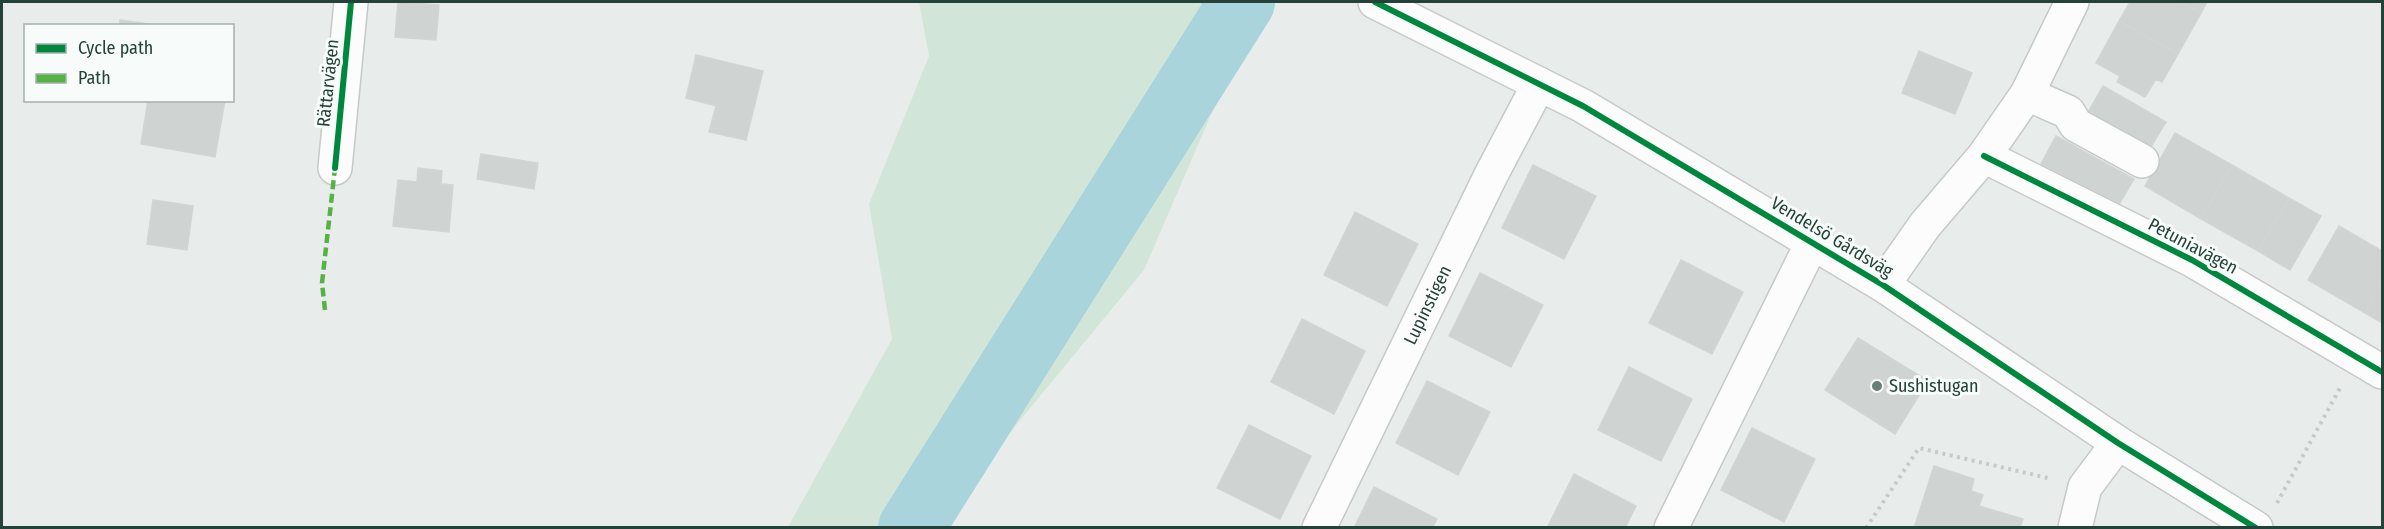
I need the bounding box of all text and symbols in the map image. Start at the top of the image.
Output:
legend [24,24,234,102]
text: Cycle path [78,37,153,59]
street label: Rättarvägen [312,38,344,128]
text: Path [78,67,111,89]
street label: Vendelsö Gårdsväg [1767,192,1898,282]
street label: Petuniavägen [2144,213,2242,279]
street label: Lupinstigen [1399,262,1456,348]
place label: Sushistugan [1889,375,1978,397]
marker: Sushistugan [1870,379,1884,393]

